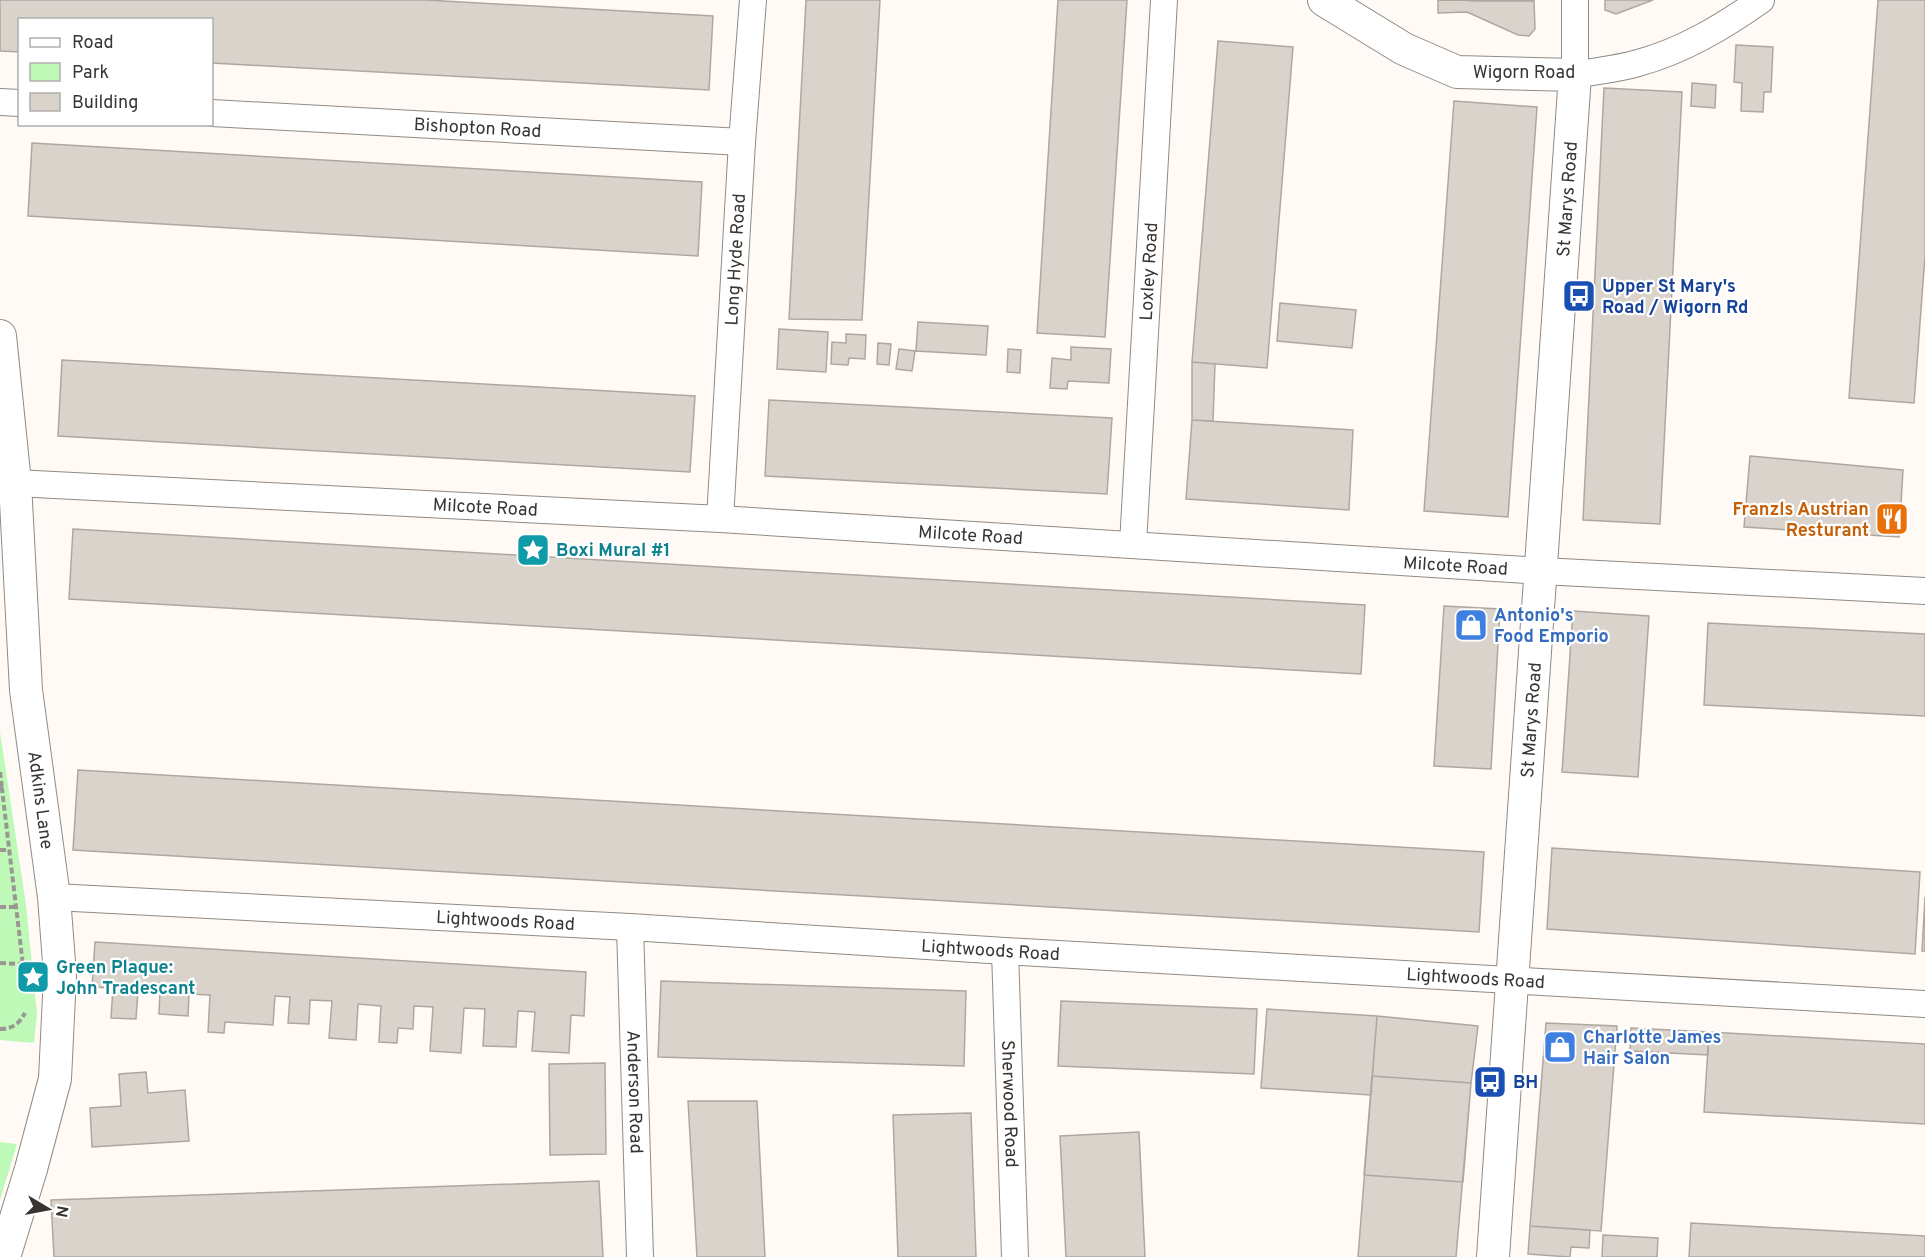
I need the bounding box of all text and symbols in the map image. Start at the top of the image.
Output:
legend [18,18,213,126]
text: Road [72,32,114,55]
text: Park [72,62,109,85]
street label: Wigorn Road [1473,62,1575,85]
text: Building [72,92,138,115]
street label: Bishopton Road [413,114,542,144]
street label: St Marys Road [1553,140,1584,258]
street label: Long Hyde Road [721,193,752,326]
street label: Loxley Road [1136,222,1164,321]
place label: Upper St Mary's Road / Wigorn Rd [1602,276,1748,320]
bus stop icon: Upper St Mary's Road / Wigorn Rd [1561,278,1597,314]
street label: Milcote Road [432,494,538,523]
place label: Franzls Austrian Resturant [1732,499,1869,543]
restaurant icon: Franzls Austrian Resturant [1874,501,1910,537]
street label: Milcote Road [917,522,1024,551]
place icon: Boxi Mural #1 [515,532,551,568]
place label: Boxi Mural #1 [556,540,671,563]
street label: Milcote Road [1402,552,1509,582]
place label: Antonio's Food Emporio [1494,605,1609,649]
shop icon: Antonio's Food Emporio [1453,607,1489,643]
street label: St Marys Road [1517,661,1548,779]
street label: Adkins Lane [21,750,57,851]
street label: Lightwoods Road [435,907,575,937]
street label: Lightwoods Road [920,936,1060,967]
place label: Green Plaque: John Tradescant [56,957,195,1001]
place icon: Green Plaque: John Tradescant [15,959,51,995]
street label: Lightwoods Road [1406,964,1546,995]
place label: Charlotte James Hair Salon [1583,1027,1721,1071]
shop icon: Charlotte James Hair Salon [1542,1029,1578,1065]
street label: Anderson Road [620,1030,647,1154]
street label: Sherwood Road [995,1040,1022,1168]
bus stop icon: BH [1472,1064,1508,1100]
place label: BH [1513,1072,1538,1095]
north arrow [18,1179,78,1239]
text: N [50,1204,72,1219]

